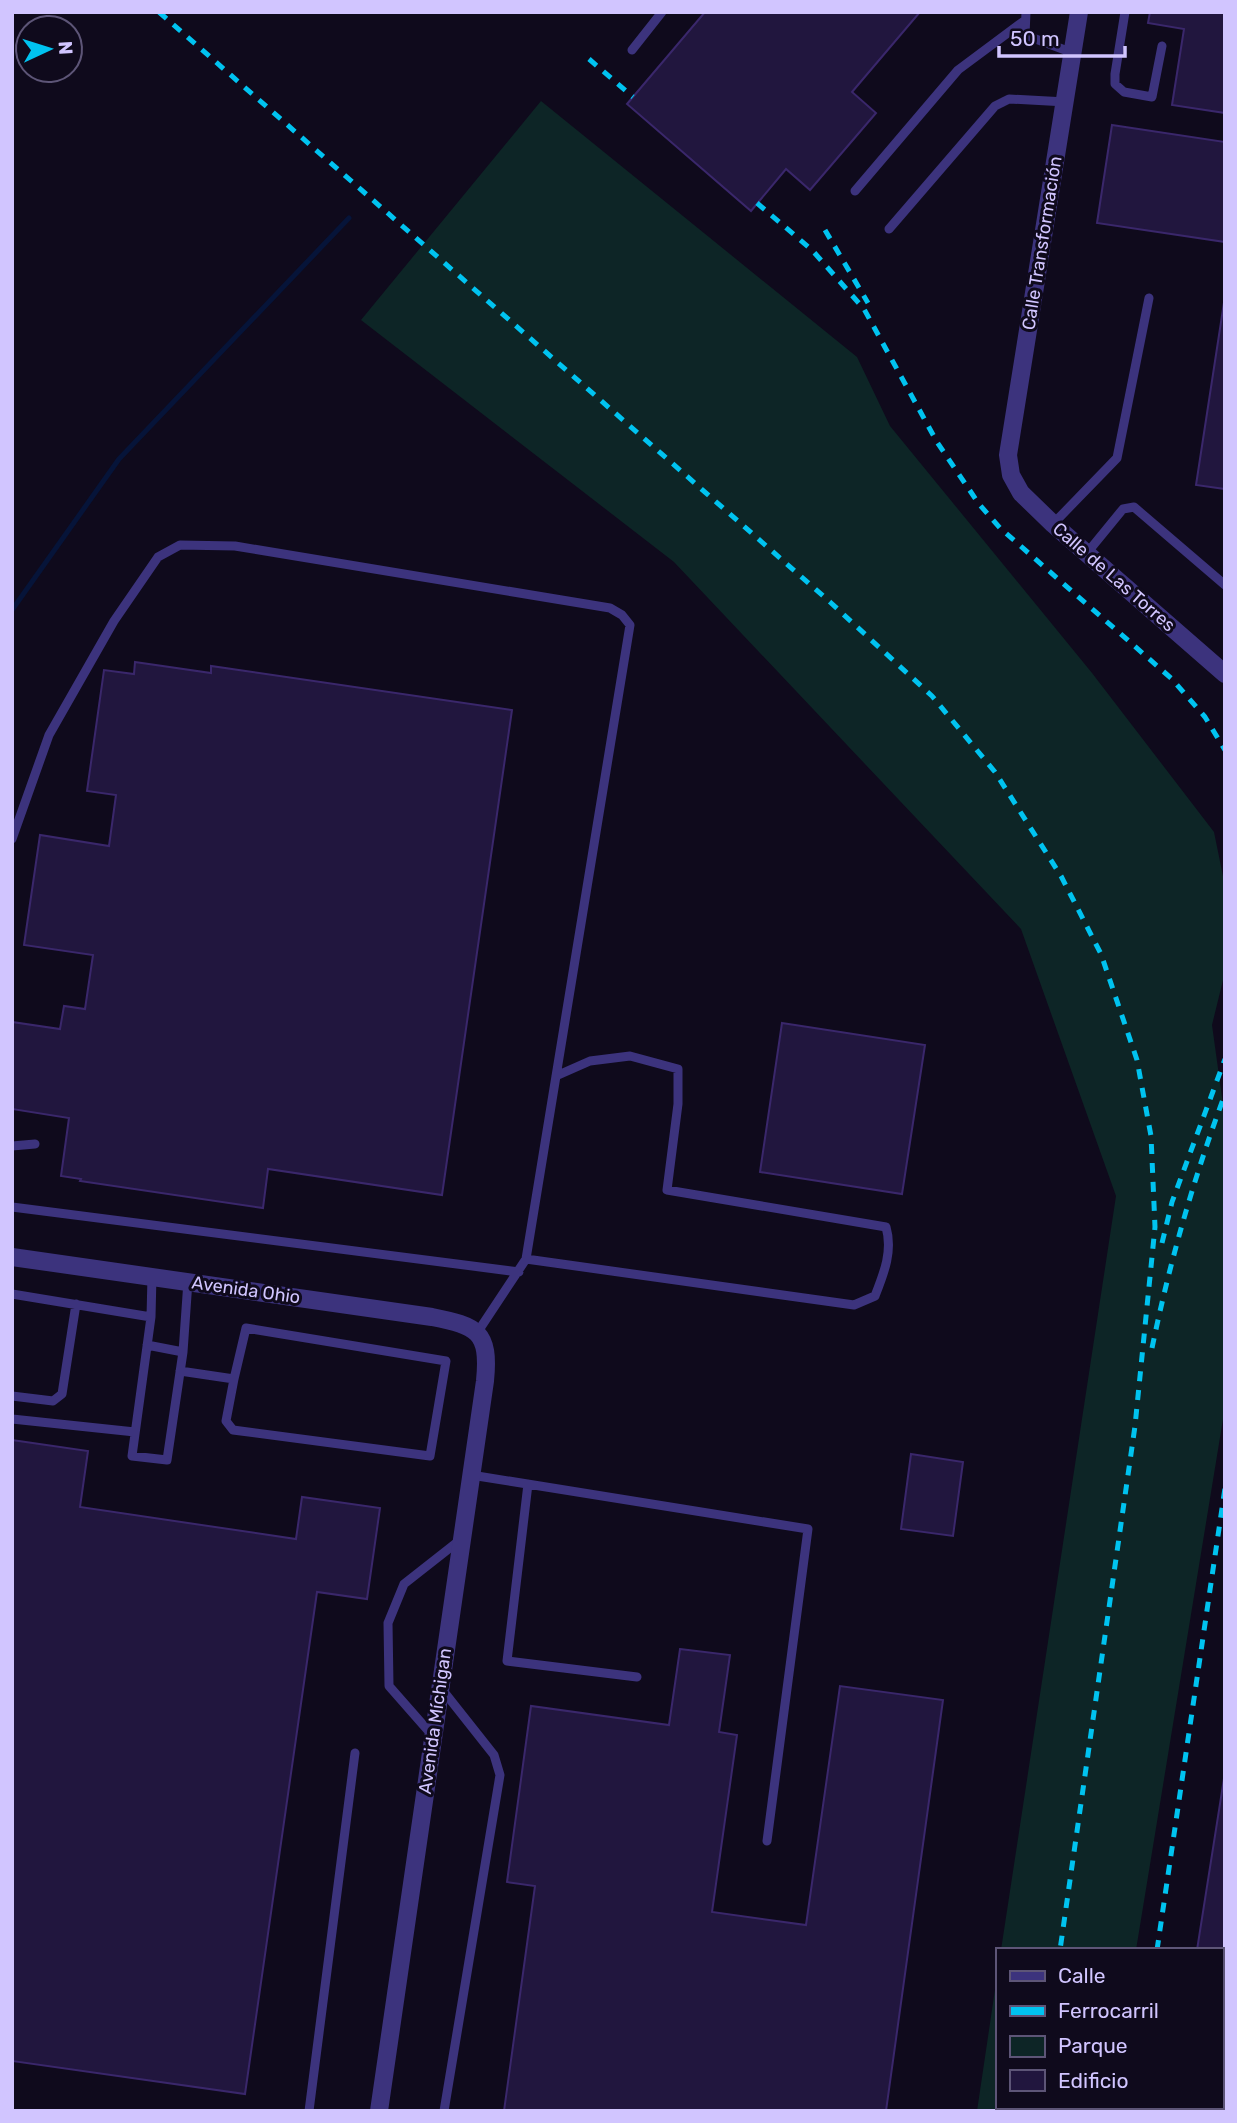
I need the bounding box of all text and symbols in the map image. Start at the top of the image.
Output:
north arrow [14,14,84,84]
scale bar [999,14,1125,58]
text: 50 m [1010,26,1060,51]
text: N [54,40,77,55]
street label: Calle Transformación [1017,154,1067,332]
street label: Calle de Las Torres [1048,518,1180,636]
street label: Avenida Ohio [190,1271,302,1309]
street label: Avenida Míchigan [414,1647,456,1795]
legend [996,1948,1223,2109]
text: Calle [1058,1963,1106,1988]
text: Ferrocarril [1058,1998,1159,2023]
text: Parque [1058,2033,1128,2058]
text: Edificio [1058,2068,1128,2093]

